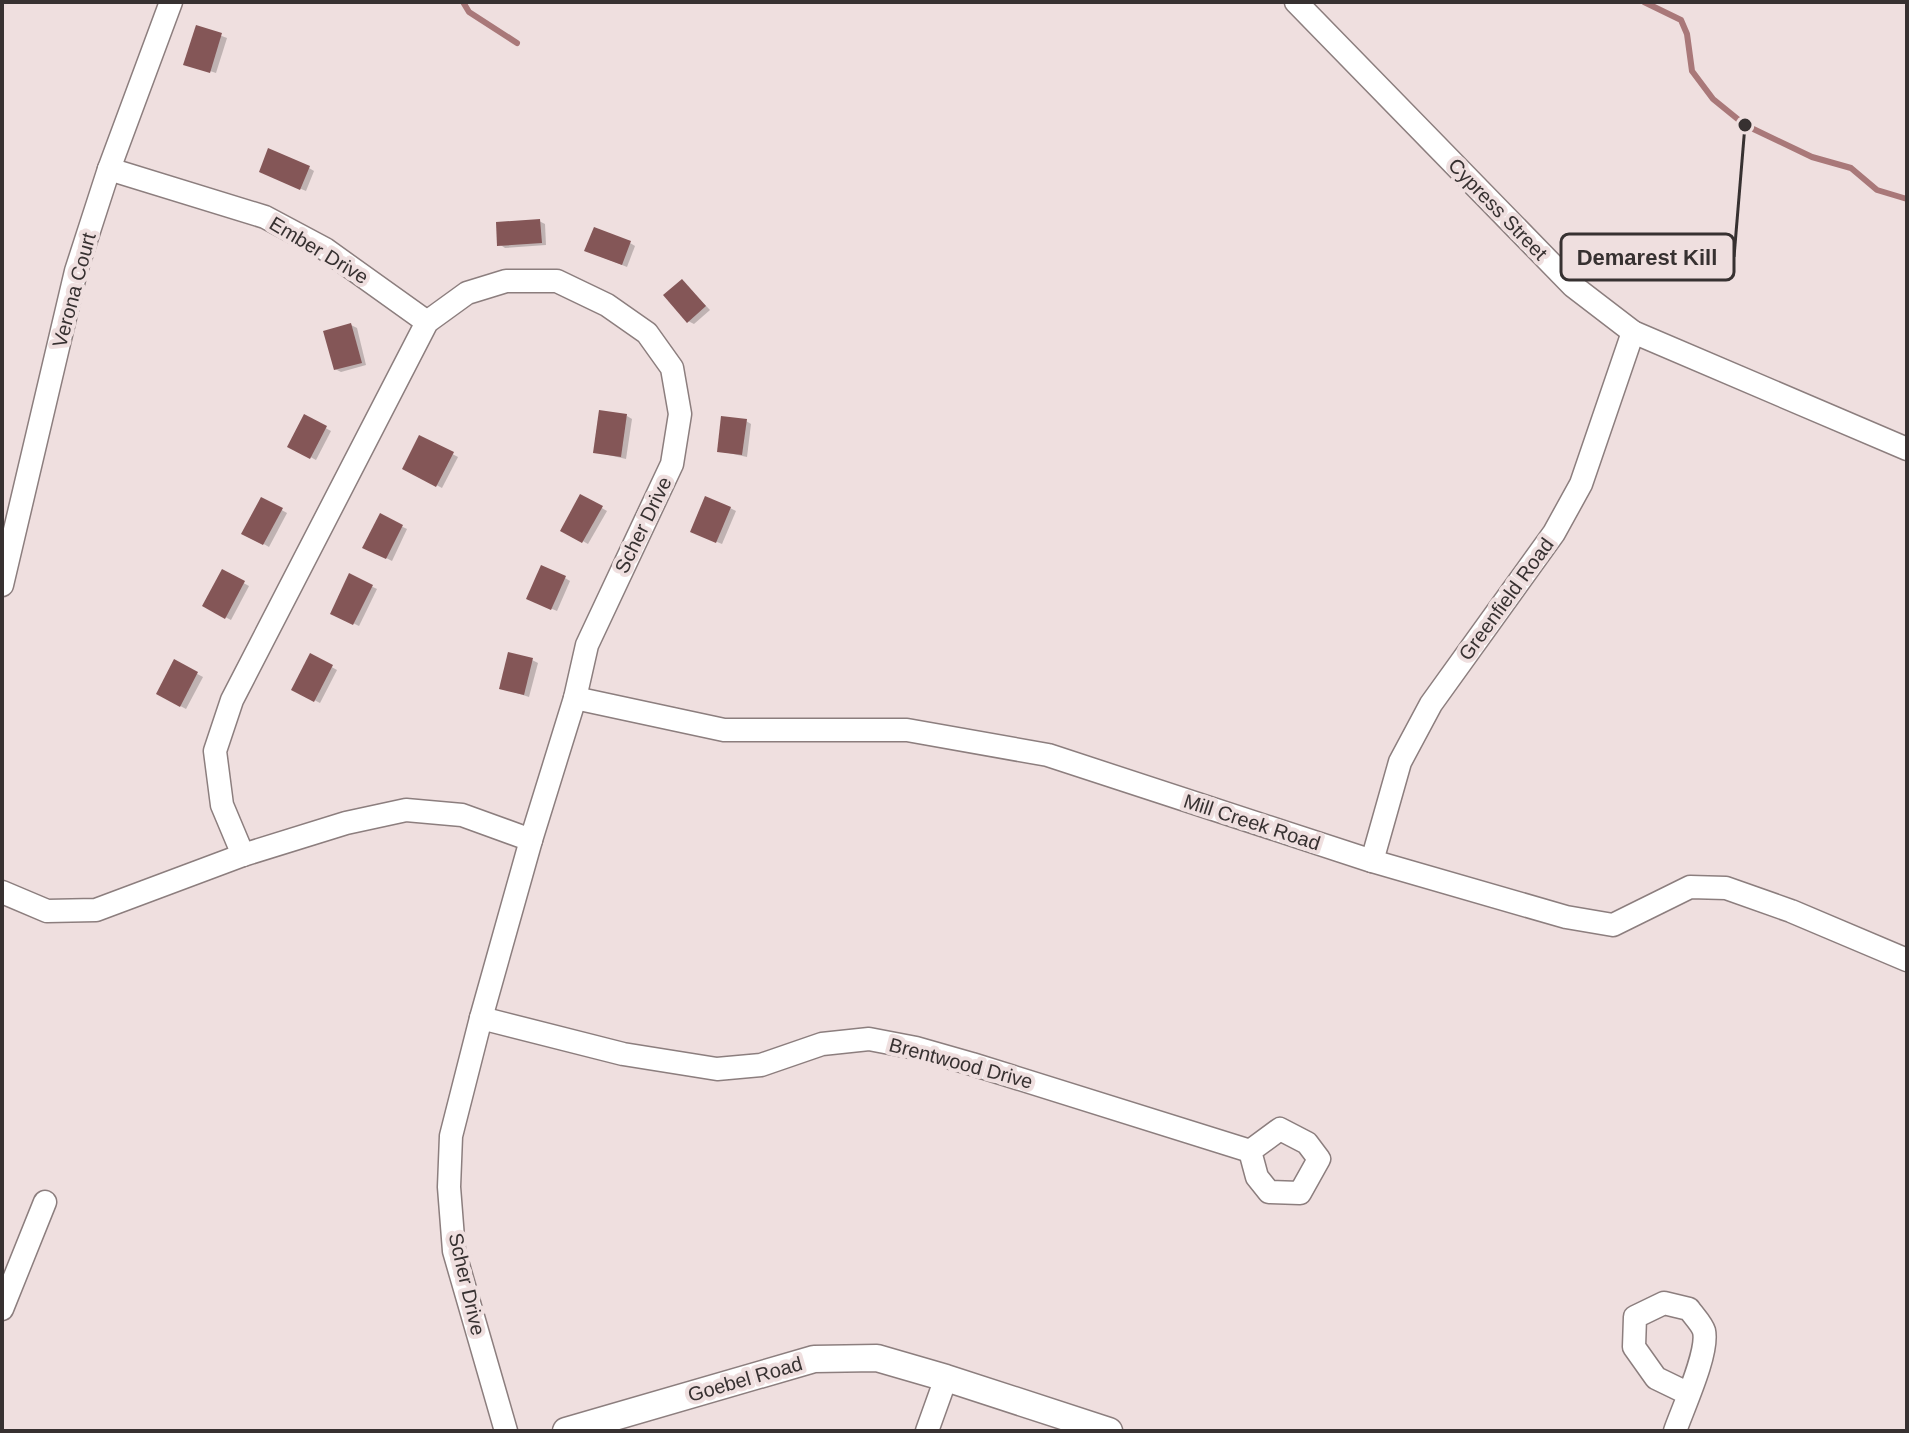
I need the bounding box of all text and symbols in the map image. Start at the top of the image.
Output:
street label: Cypress Street [1444,154,1552,265]
street label: Ember Drive [266,212,372,288]
street label: Verona Court [48,230,100,350]
callout: Demarest Kill [1561,234,1734,280]
text: Demarest Kill [1577,245,1717,270]
street label: Scher Drive [610,473,676,577]
street label: Greenfield Road [1454,534,1558,664]
street label: Mill Creek Road [1181,790,1323,854]
street label: Brentwood Drive [887,1033,1035,1093]
street label: Scher Drive [445,1231,489,1337]
street label: Goebel Road [685,1352,805,1406]

